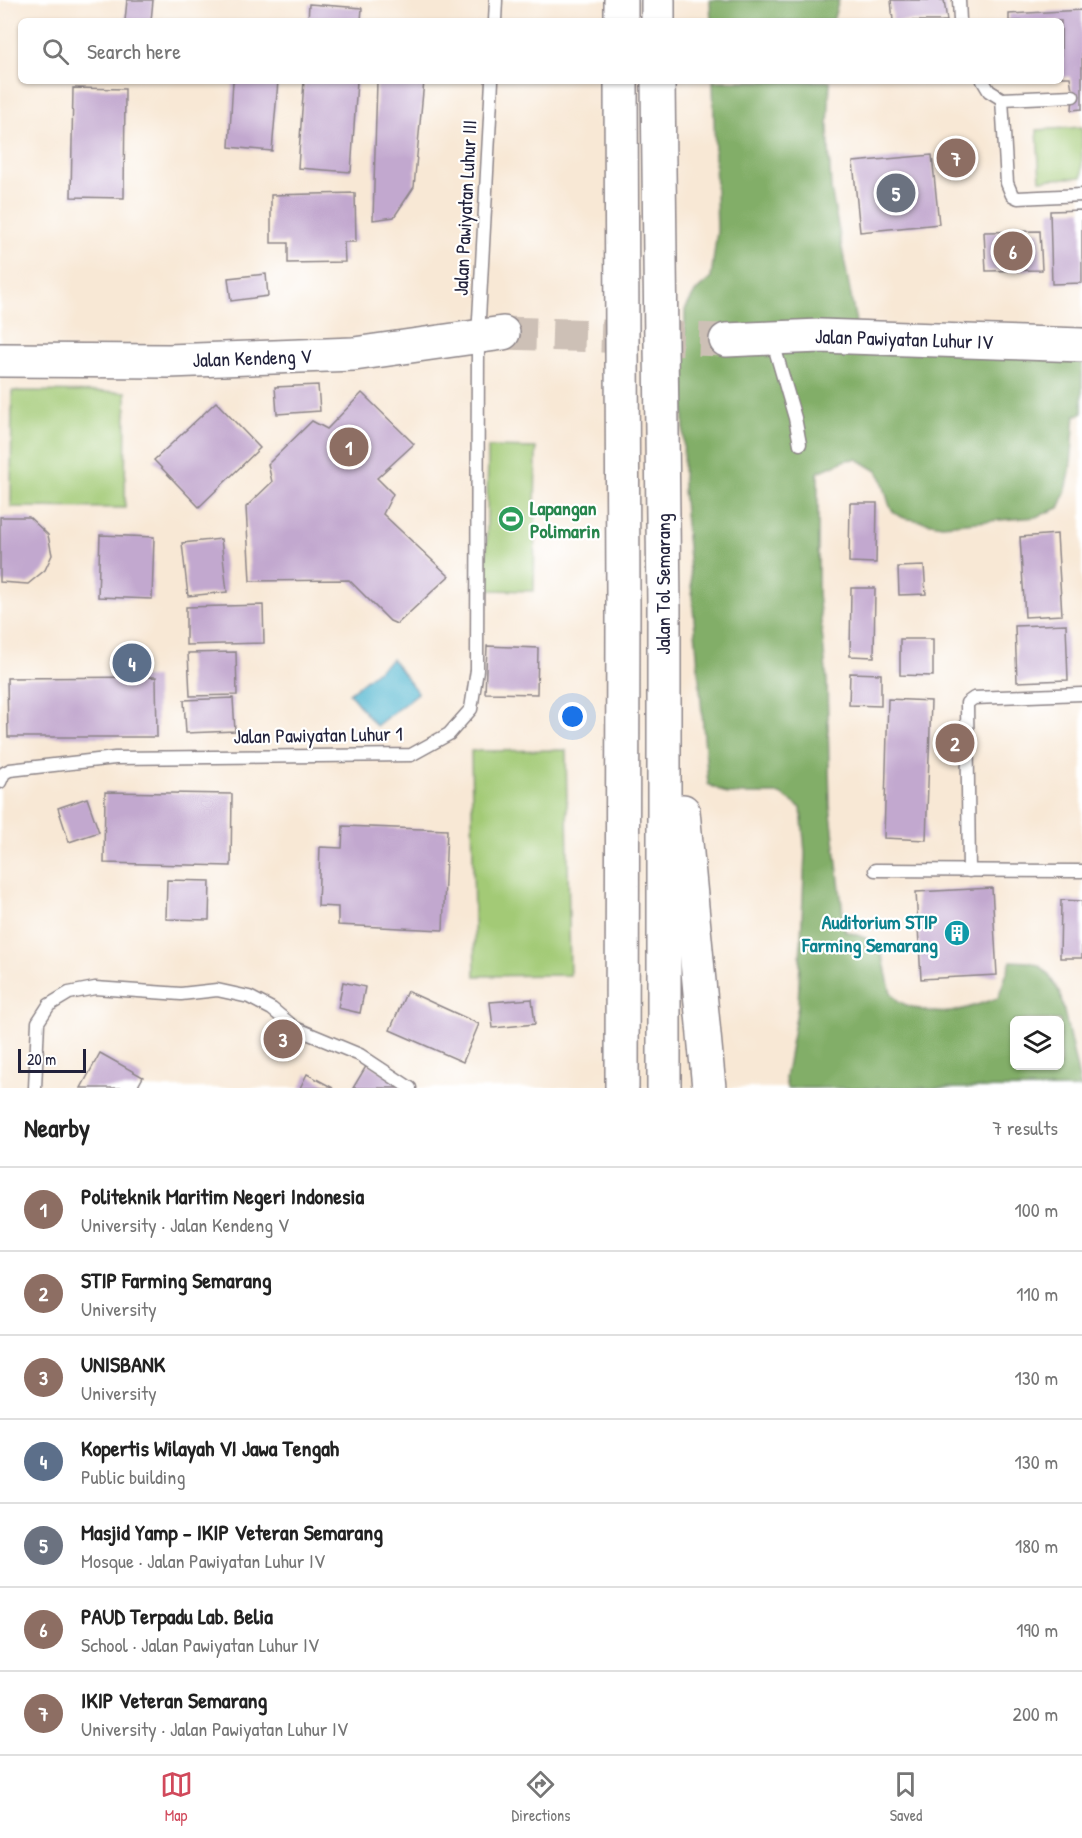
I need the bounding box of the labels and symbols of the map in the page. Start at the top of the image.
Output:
street label: Jalan Pawiyatan Luhur III [446,119,483,297]
pin: 7 [936,136,976,180]
pin: 5 [876,170,916,216]
pin: 6 [994,228,1032,274]
street label: Jalan Pawiyatan Luhur IV [815,322,994,355]
street label: Jalan Kendeng V [192,342,313,373]
pin: 1 [330,424,368,470]
place label: Lapangan Polimarin [530,494,600,544]
sports icon: Lapangan Polimarin [496,504,526,534]
street label: Jalan Tol Semarang [649,513,676,655]
pin: 4 [112,640,152,686]
your location [558,702,587,731]
street label: Jalan Pawiyatan Luhur 1 [233,720,403,749]
pin: 2 [936,720,974,766]
place label: Auditorium STIP Farming Semarang [801,908,938,959]
building icon: Auditorium STIP Farming Semarang [942,918,972,948]
pin: 3 [264,1016,302,1062]
scale bar [18,1046,86,1074]

